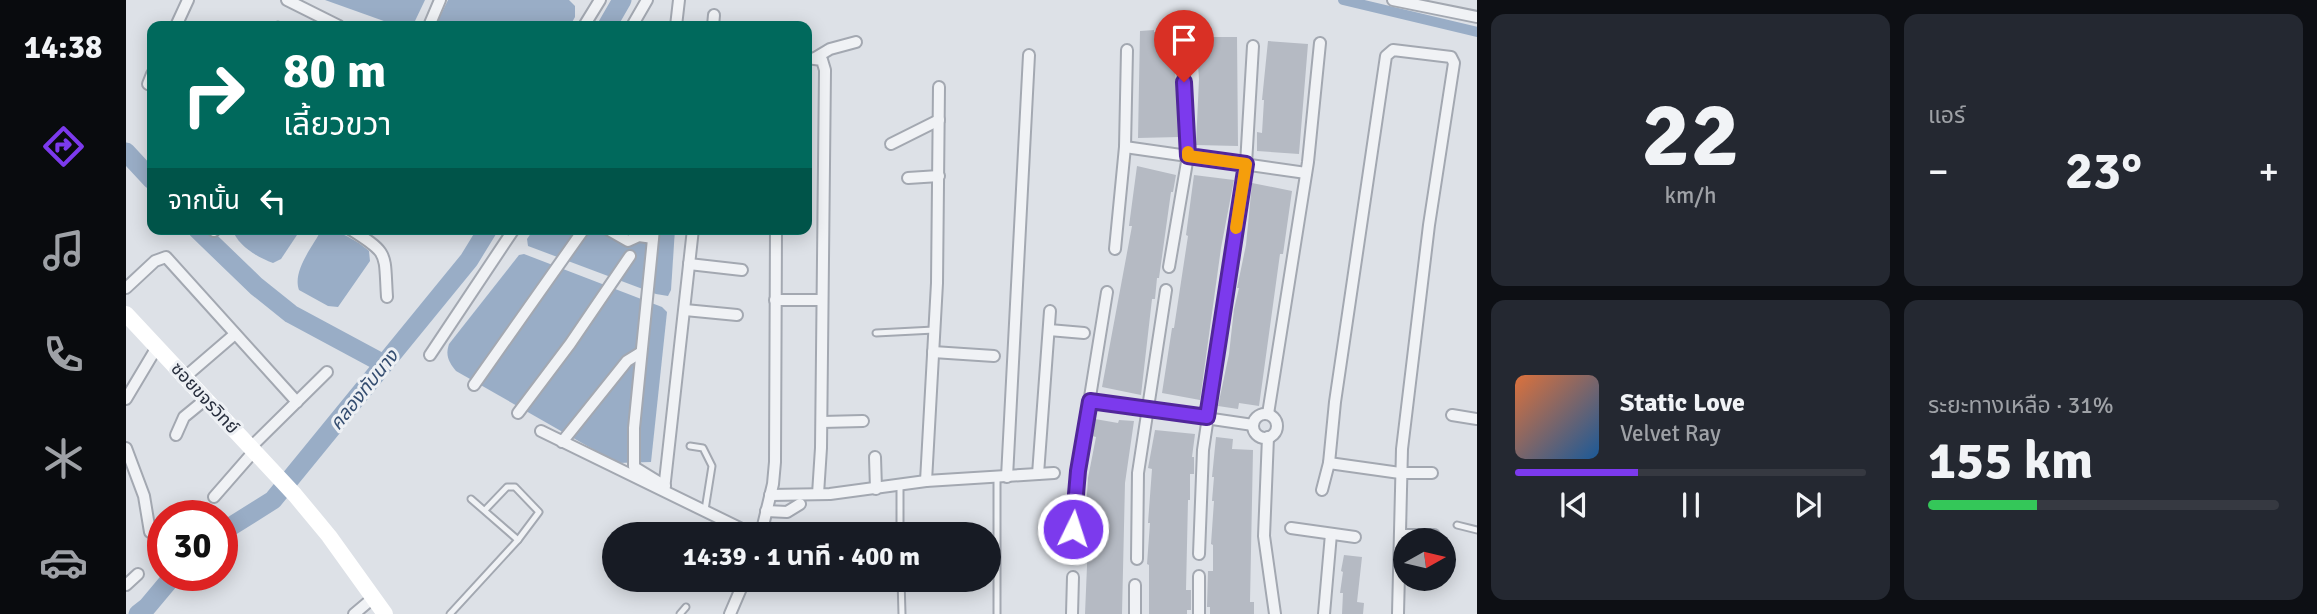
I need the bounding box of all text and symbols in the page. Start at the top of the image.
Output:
pin [1154,10,1214,82]
icon: arrive [1165,21,1203,59]
text: 14:38 [24,28,102,67]
text: 80 m [283,41,386,101]
icon: right [168,49,259,140]
text: 22 [1641,79,1740,192]
text: แอร์ [1928,101,1965,130]
text: เลี้ยวขวา [283,105,391,144]
icon: directions [39,122,88,171]
text: 23° [2065,139,2142,203]
text: − [1928,148,1949,195]
text: + [2258,148,2279,195]
text: km/h [1664,181,1717,210]
icon: left [254,182,292,220]
text: จากนั้น [168,185,240,217]
icon: music [39,226,88,275]
icon: phone [39,330,88,379]
water label: คลองทับนาง [324,344,404,435]
street label: ซอยขจรวิทย์ [166,358,244,438]
text: Static Love [1620,387,1745,419]
text: ระยะทางเหลือ · 31% [1928,391,2114,420]
text: Velvet Ray [1620,419,1721,448]
text: 155 km [1928,429,2093,493]
icon: climate [39,434,88,483]
icon: previous [1555,486,1593,524]
icon: pause [1672,486,1710,524]
icon: next [1789,486,1827,524]
position arrow [1036,492,1110,566]
speed limit sign: 30 [147,500,238,591]
north arrow [1393,528,1456,592]
map controls [1393,528,1456,591]
icon: car [39,538,88,587]
text: 14:39 · 1 นาที · 400 m [683,541,920,573]

